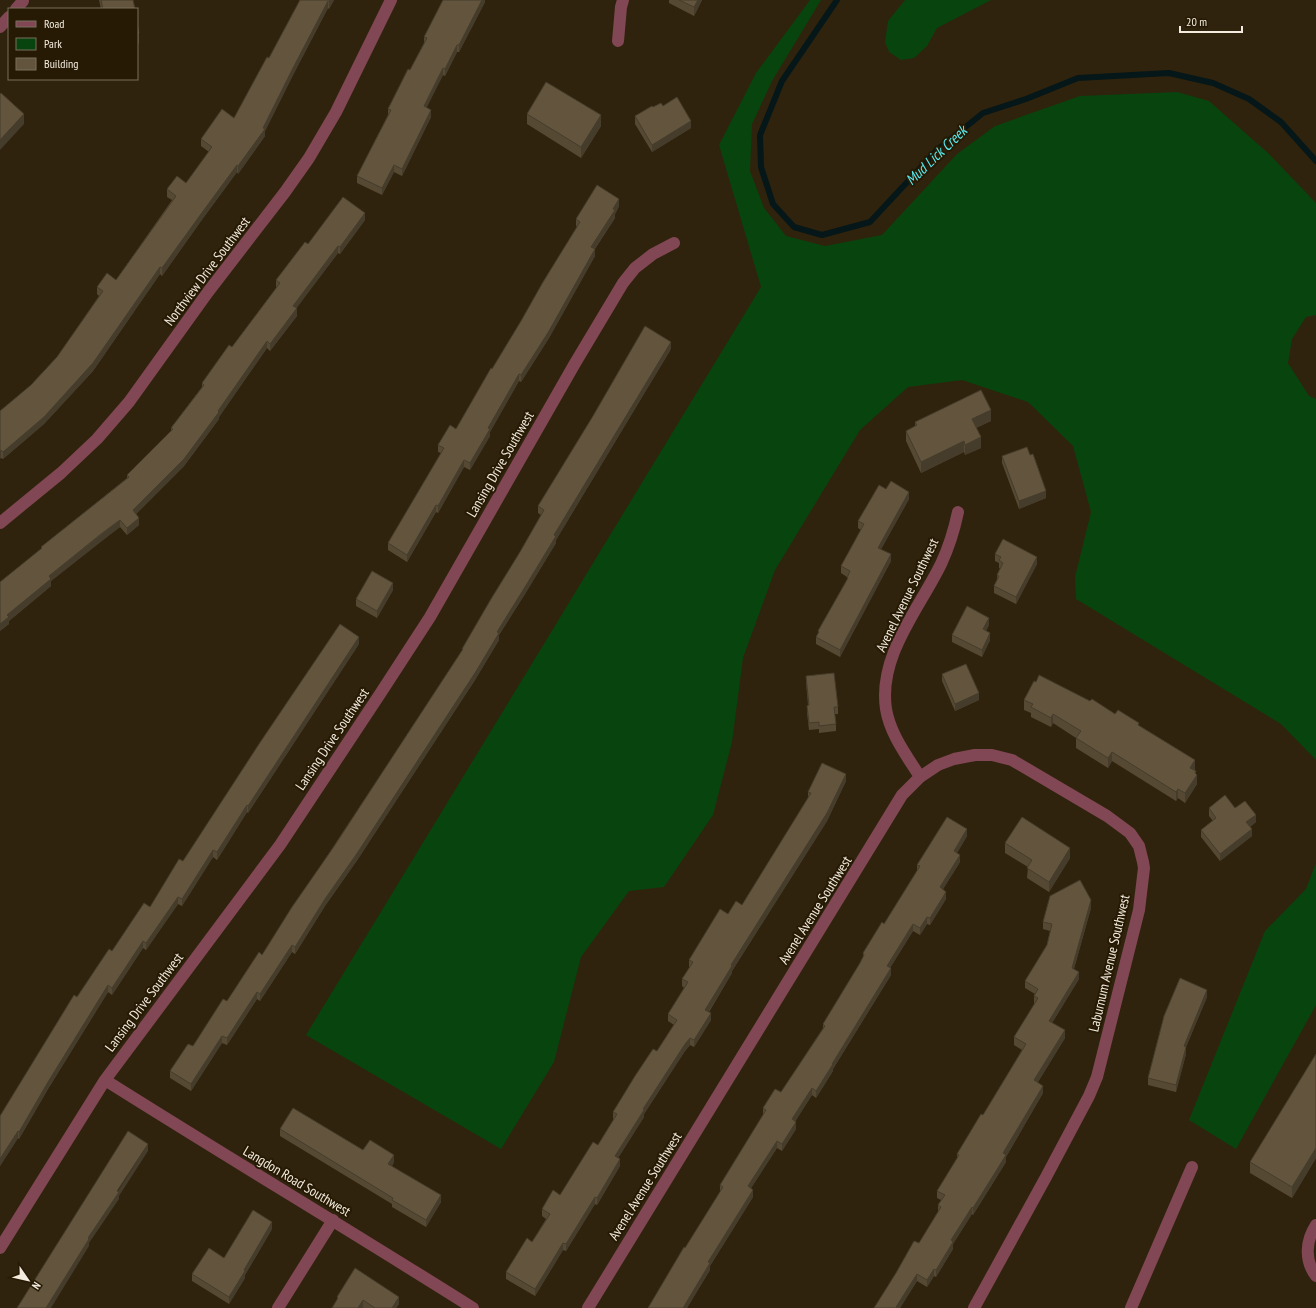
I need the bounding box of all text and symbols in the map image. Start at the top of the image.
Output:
legend [8,8,138,80]
scale bar [1180,8,1242,34]
text: 20 m [1186,14,1207,29]
text: Road [44,16,64,31]
text: Park [44,36,62,51]
text: Building [44,56,79,71]
water label: Mud Lick Creek [901,120,972,189]
street label: Northview Drive Southwest [160,213,254,329]
street label: Lansing Drive Southwest [462,408,538,520]
street label: Avenel Avenue Southwest [872,535,942,655]
street label: Lansing Drive Southwest [291,684,373,793]
street label: Avenel Avenue Southwest [774,852,856,967]
street label: Laburnum Avenue Southwest [1084,893,1134,1033]
street label: Lansing Drive Southwest [101,949,187,1055]
street label: Avenel Avenue Southwest [604,1128,686,1243]
street label: Langdon Road Southwest [240,1142,354,1220]
north arrow [8,1260,48,1300]
text: N [29,1279,44,1292]

